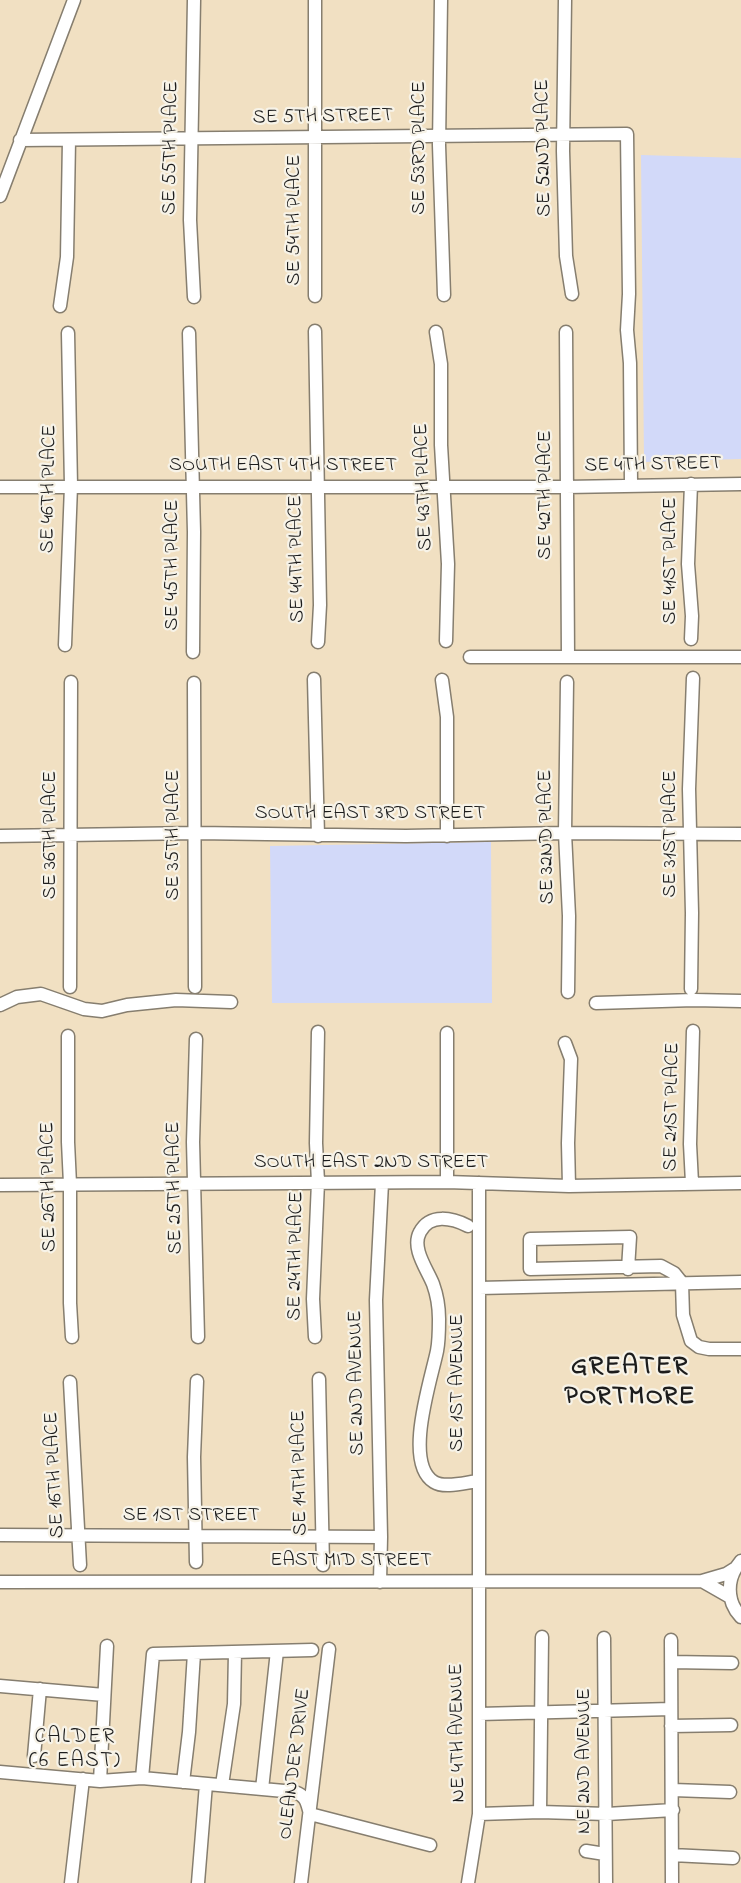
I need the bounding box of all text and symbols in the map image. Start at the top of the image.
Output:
street label: SE 52ND PLACE [532,79,558,217]
street label: SE 55TH PLACE [159,81,185,215]
street label: SE 53RD PLACE [409,81,433,215]
street label: SE 5TH STREET [253,105,393,131]
street label: SE 54TH PLACE [284,155,308,285]
street label: SE 43TH PLACE [411,423,439,551]
street label: SE 46TH PLACE [37,425,63,553]
street label: SE 42TH PLACE [535,430,559,560]
street label: SE 4TH STREET [584,453,722,479]
street label: SOUTH EAST 4TH STREET [169,455,397,479]
street label: SE 44TH PLACE [285,495,311,623]
street label: SE 41ST PLACE [660,497,684,625]
street label: SE 45TH PLACE [162,500,186,630]
street label: SE 35TH PLACE [163,770,187,900]
street label: SE 32ND PLACE [535,770,561,904]
street label: SE 31ST PLACE [660,770,684,898]
street label: SE 36TH PLACE [40,771,64,899]
street label: SOUTH EAST 3RD STREET [255,803,485,827]
street label: SE 21ST PLACE [660,1042,686,1172]
street label: SE 25TH PLACE [163,1121,189,1255]
street label: SE 26TH PLACE [37,1122,63,1252]
street label: SOUTH EAST 2ND STREET [254,1152,488,1176]
street label: SE 24TH PLACE [284,1191,310,1321]
street label: SE 2ND AVENUE [345,1310,371,1456]
street label: SE 1ST AVENUE [447,1314,471,1452]
district label: GREATER PORTMORE [564,1353,696,1414]
street label: SE 14TH PLACE [288,1410,314,1536]
street label: SE 16TH PLACE [41,1411,71,1539]
street label: SE 1ST STREET [123,1505,259,1529]
street label: EAST MID STREET [270,1550,432,1574]
street label: NE 4TH AVENUE [446,1663,472,1803]
street label: OLEANDER DRIVE [275,1687,317,1841]
street label: NE 2ND AVENUE [574,1688,598,1834]
district label: CALDER (6 EAST) [29,1726,121,1776]

